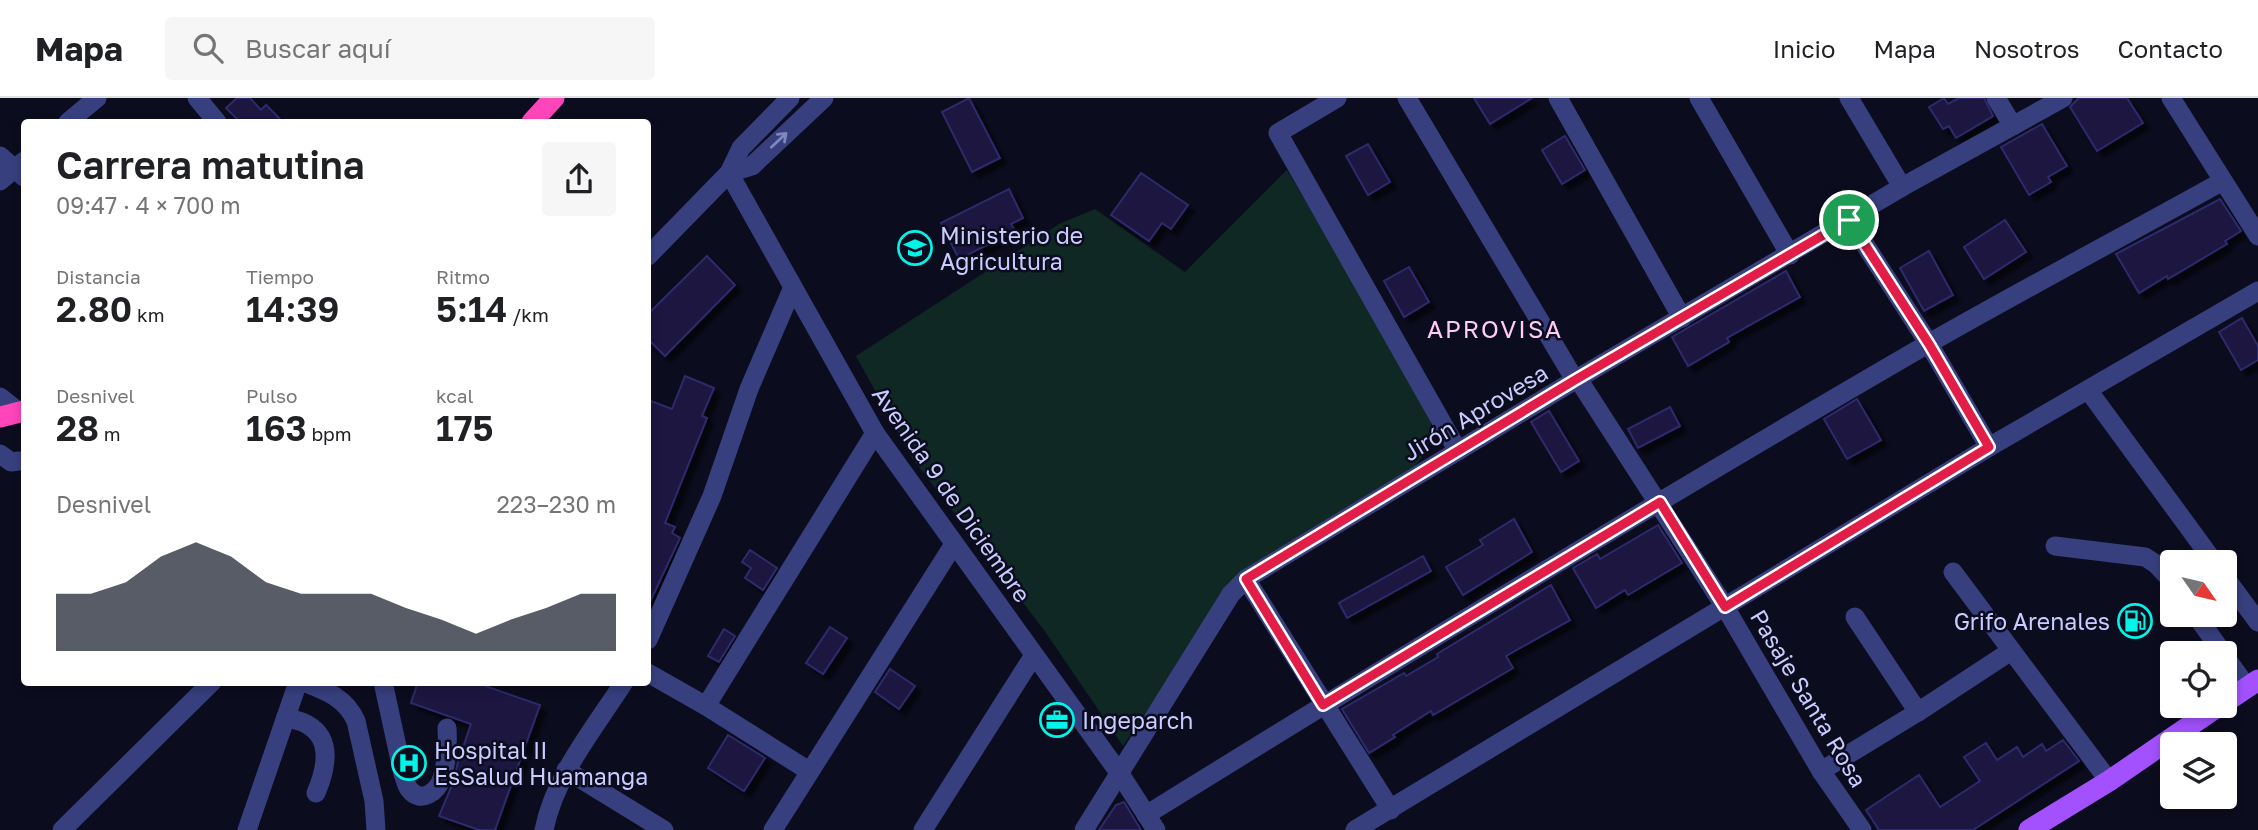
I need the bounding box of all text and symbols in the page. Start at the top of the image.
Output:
search box [165,17,655,80]
text: Mapa [35,29,123,68]
icon: search [189,29,227,67]
text: Buscar aquí [245,33,391,64]
text: Inicio [1773,34,1835,63]
text: Mapa [1873,34,1936,63]
text: Nosotros [1974,34,2080,63]
text: Contacto [2118,34,2223,63]
one-way arrow [770,132,787,149]
text: Carrera matutina [56,142,365,187]
button: share [542,142,616,216]
pin [1819,190,1879,250]
text: 09:47 · 4 × 700 m [56,191,241,219]
icon: arrive [1830,201,1868,239]
place label: Ministerio de Agricultura [940,221,1083,275]
school or university icon: Ministerio de Agricultura [896,229,934,267]
text: Distancia [56,265,141,288]
text: Tiempo [246,265,314,288]
text: Ritmo [436,265,490,288]
text: 2.80 [56,288,132,330]
text: 14:39 [246,288,339,330]
text: 5:14 [436,288,507,330]
text: km [132,303,165,326]
text: /km [507,303,549,326]
district label: APROVISA [1427,314,1563,343]
street label: Jirón Aprovesa [1398,358,1552,466]
street label: Avenida 9 de Diciembre [867,381,1037,607]
text: Desnivel [56,384,135,407]
text: Pulso [246,384,298,407]
text: kcal [436,384,474,407]
text: 28 [56,407,99,449]
text: 163 [246,407,307,449]
text: 175 [436,407,494,449]
text: m [99,422,121,445]
text: bpm [307,422,352,445]
text: Desnivel [56,490,151,518]
text: 223–230 m [497,490,616,518]
north arrow [2160,550,2236,626]
map controls [2160,550,2237,809]
fuel station icon: Grifo Arenales [2116,602,2154,640]
street label: Pasaje Santa Rosa [1745,604,1873,792]
place label: Grifo Arenales [1954,607,2110,635]
button: locate [2160,641,2237,718]
office icon: Ingeparch [1038,701,1076,739]
place label: Ingeparch [1082,706,1193,734]
button: layers [2160,732,2237,809]
place label: Hospital II EsSalud Huamanga [434,736,648,790]
hospital icon: Hospital II EsSalud Huamanga [390,744,428,782]

